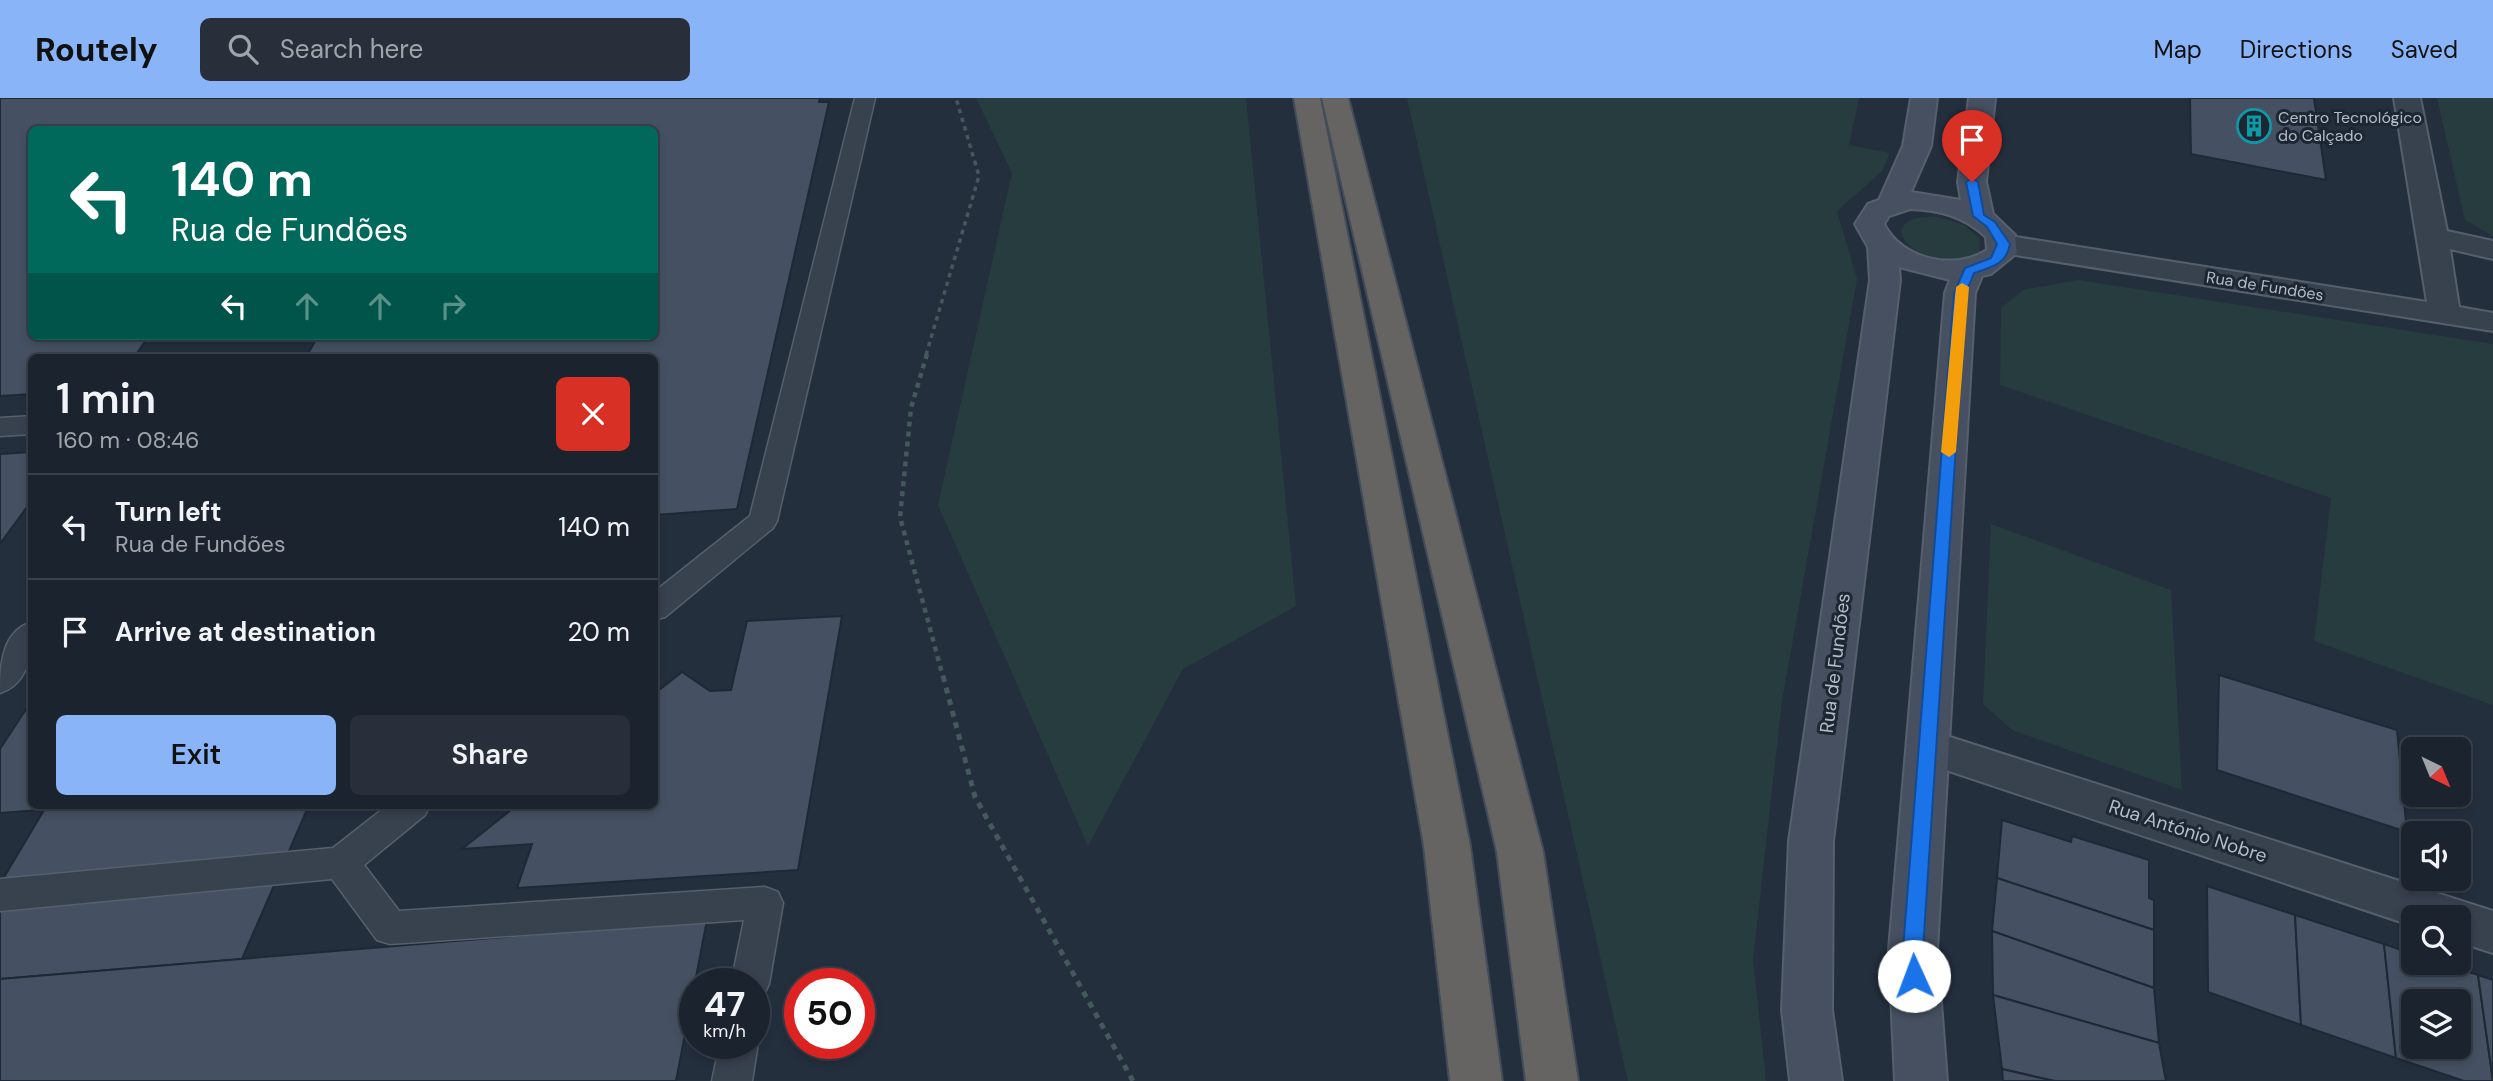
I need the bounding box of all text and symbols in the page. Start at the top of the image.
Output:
search box [200,18,690,81]
text: Routely [35,28,158,71]
icon: search [224,30,262,68]
text: Search here [280,32,423,66]
text: Map [2154,34,2202,65]
text: Directions [2240,34,2353,65]
text: Saved [2391,34,2458,65]
building icon: Centro Tecnológico do Calçado [2235,107,2273,145]
place label: Centro Tecnológico do Calçado [2278,107,2422,146]
pin [1942,110,2002,182]
icon: arrive [1953,121,1991,159]
text: 140 m [171,147,313,211]
icon: left [56,154,147,245]
text: Rua de Fundões [171,209,408,251]
street label: Rua de Fundões [2205,266,2325,306]
icon: left [215,287,253,325]
icon: ahead [288,287,326,325]
icon: ahead [361,287,399,325]
icon: right [434,287,472,325]
text: 1 min [56,371,156,426]
button: close [556,377,630,451]
text: 160 m · 08:46 [56,425,200,455]
text: Turn left [115,495,222,529]
icon: left [56,508,94,546]
text: 140 m [558,510,630,544]
text: Rua de Fundões [115,529,285,559]
street label: Rua de Fundões [1814,592,1856,734]
icon: arrive [56,613,94,651]
text: Arrive at destination [115,615,376,649]
text: 20 m [567,615,630,649]
button: Exit [56,715,336,795]
button: Share [350,715,630,795]
north arrow [2401,737,2471,807]
map controls [2401,737,2471,1059]
street label: Rua António Nobre [2106,794,2270,868]
button: sound [2401,821,2471,891]
button: search [2401,905,2471,975]
position arrow [1877,939,1951,1013]
speed limit sign: 50 [784,968,875,1059]
text: 47 [704,981,745,1027]
button: layers [2401,989,2471,1059]
text: km/h [703,1019,746,1043]

